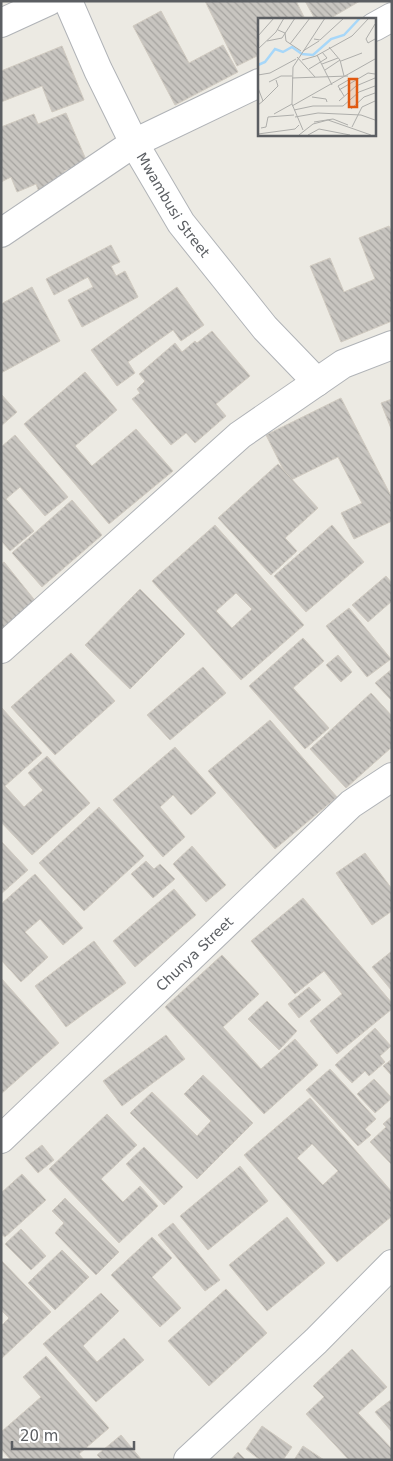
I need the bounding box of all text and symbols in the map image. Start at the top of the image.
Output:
inset map [258,18,376,135]
street label: Mwambusi Street [133,150,213,261]
street label: Chunya Street [153,913,237,994]
scale bar [12,1418,135,1450]
text: 20 m [20,1427,58,1445]

